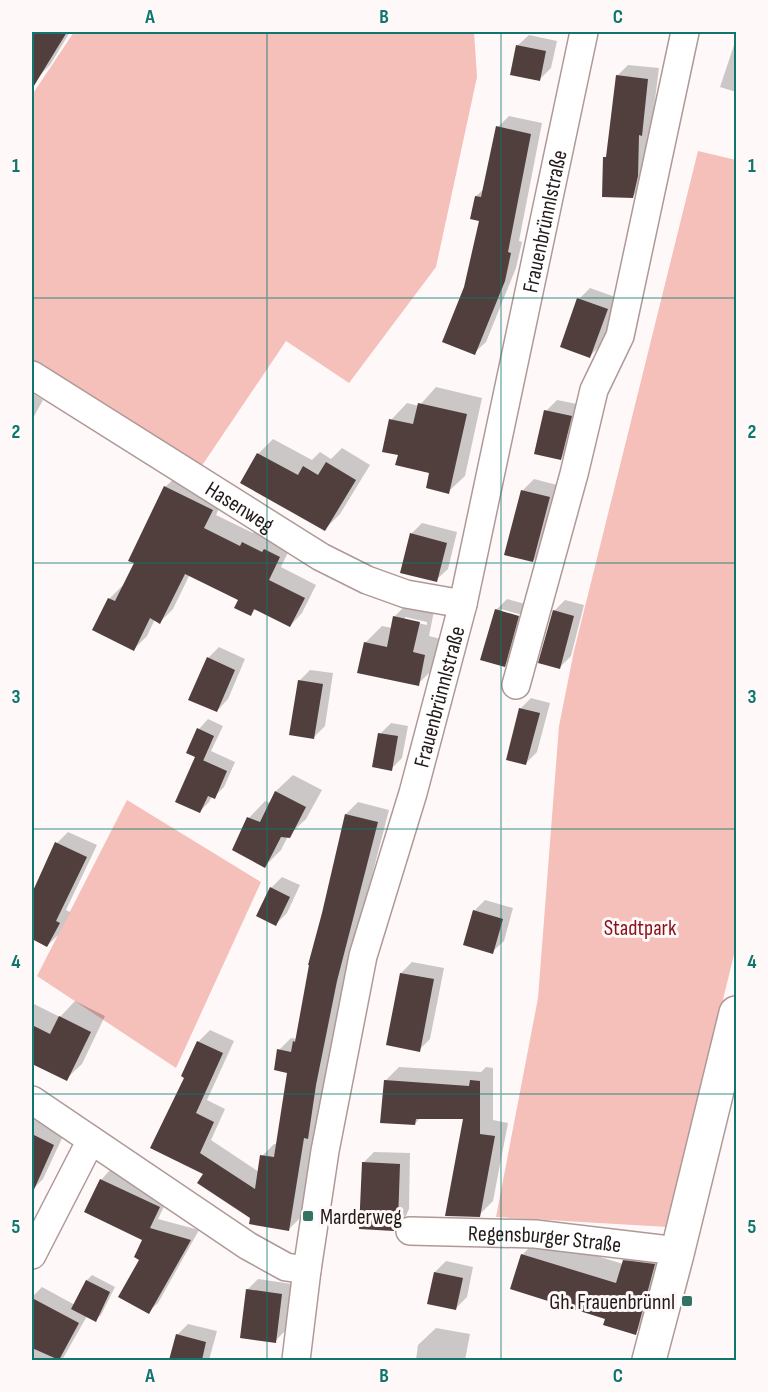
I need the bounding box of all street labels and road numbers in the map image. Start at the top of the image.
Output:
street label: Frauenbrünnlstraße [517,148,574,295]
street label: Hasenweg [200,476,279,539]
street label: Frauenbrünnlstraße [408,623,472,770]
street label: Regensburger Straße [468,1220,623,1259]

